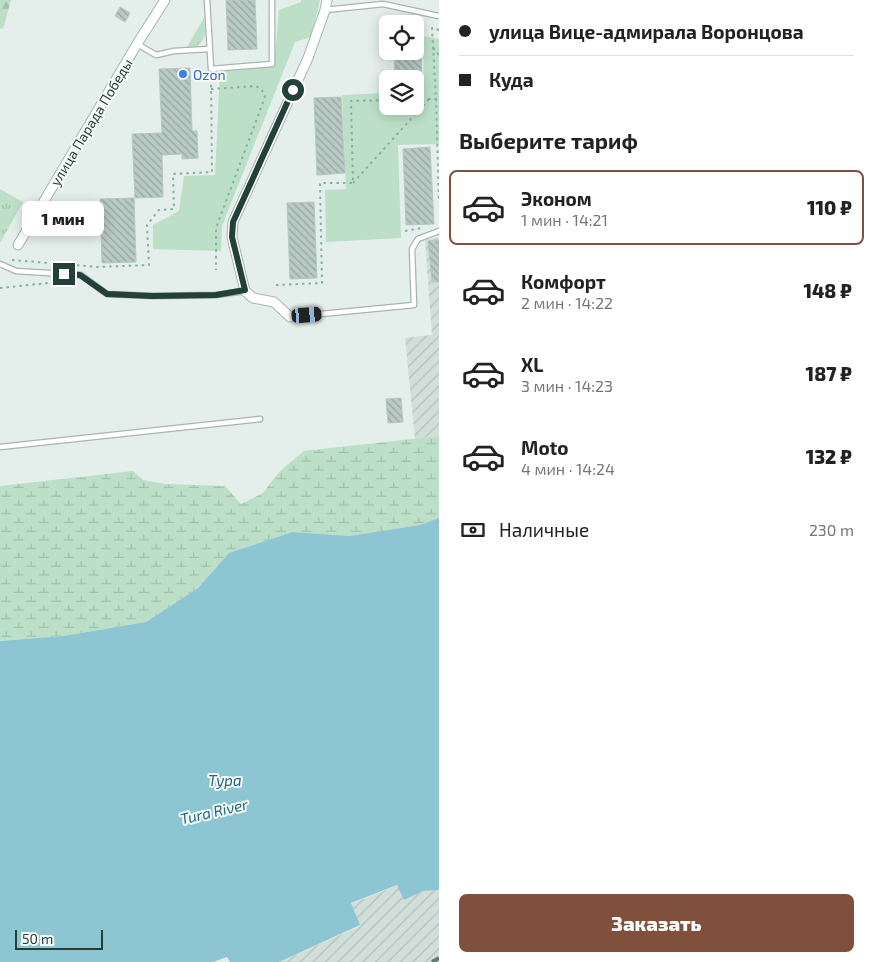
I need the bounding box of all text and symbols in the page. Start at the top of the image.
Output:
map controls [379,15,424,115]
button: locate [379,15,424,60]
text: улица Вице-адмирала Воронцова [489,20,804,43]
street label: улица Парада Победы [46,55,136,189]
place label: Ozon [193,66,226,83]
marker: Ozon [177,68,189,80]
text: Куда [489,68,534,91]
button: layers [379,70,424,115]
route start [282,79,304,101]
text: Выберите тариф [459,127,638,153]
icon: car [461,185,506,230]
text: Эконом [521,187,592,210]
text: 110 ₽ [807,196,852,219]
callout: 1 мин [23,202,105,236]
text: 1 мин [41,209,85,228]
text: 1 мин · 14:21 [521,210,608,229]
route end [53,263,75,285]
icon: car [461,268,506,313]
text: Комфорт [521,270,606,293]
text: 148 ₽ [803,279,852,302]
text: 2 мин · 14:22 [521,293,613,312]
car [291,306,322,324]
icon: car [461,351,506,396]
text: XL [521,353,543,376]
text: 187 ₽ [806,362,852,385]
text: 3 мин · 14:23 [521,376,613,395]
icon: car [461,434,506,479]
text: Moto [521,436,569,459]
text: 132 ₽ [806,445,852,468]
text: 4 мин · 14:24 [521,459,615,478]
icon: cash [459,516,487,544]
text: Наличные [499,518,589,541]
text: 230 m [809,520,854,539]
water label: Тура [208,771,242,789]
water label: Tura River [178,794,251,827]
button: Заказать [459,894,854,952]
scale bar [15,927,102,950]
text: 50 m [22,930,53,947]

